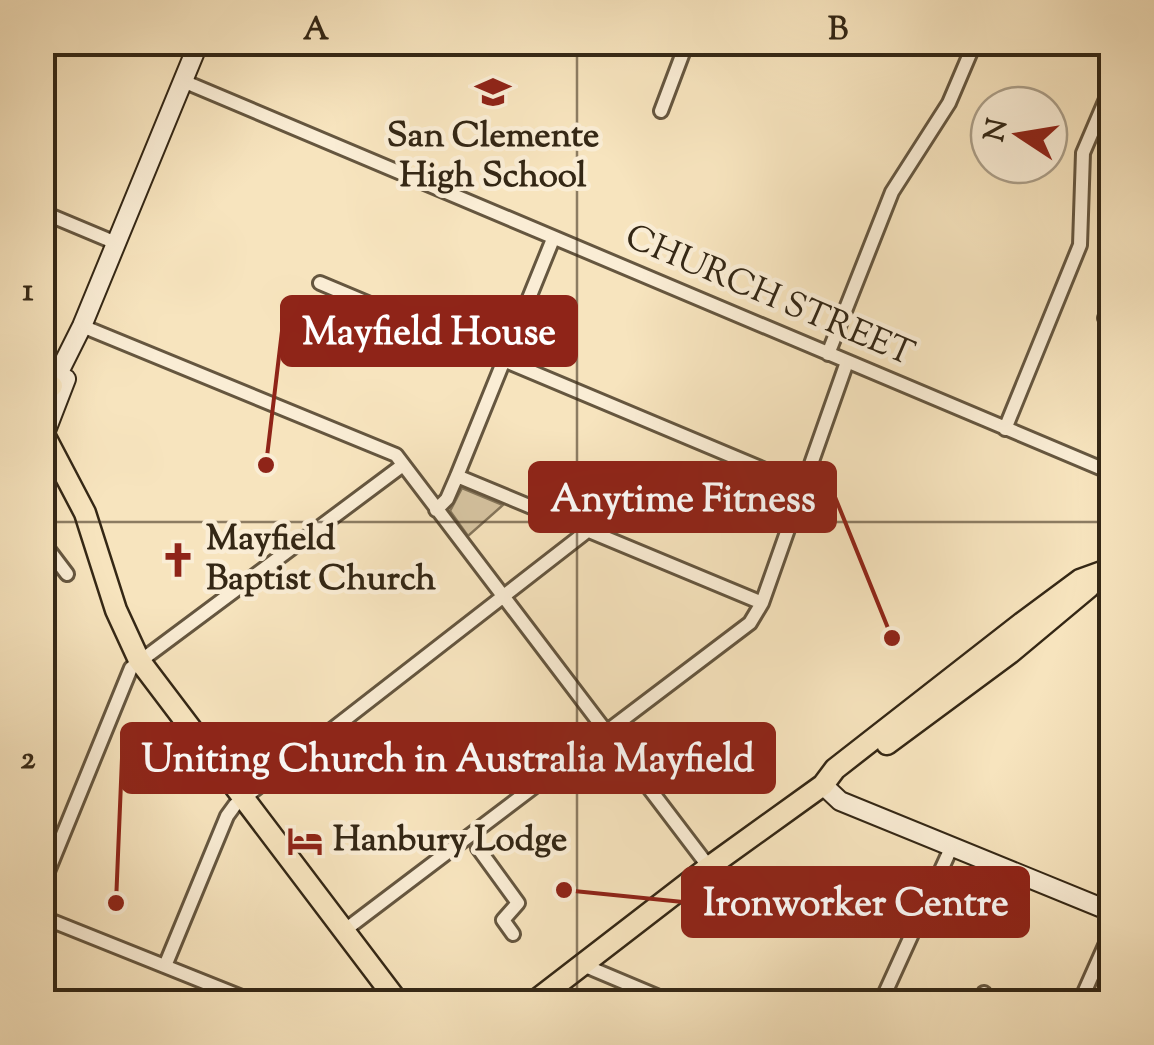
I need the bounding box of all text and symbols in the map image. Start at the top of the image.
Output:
text: A [303,8,329,54]
text: B [828,8,848,54]
school or university icon: San Clemente High School [474,73,512,111]
north arrow [969,85,1069,185]
place label: San Clemente High School [387,112,599,203]
text: N [976,115,1019,146]
street label: CHURCH STREET [617,213,921,381]
text: 1 [23,269,34,315]
callout: Mayfield House [282,297,576,365]
text: Mayfield House [302,308,556,362]
callout: Anytime Fitness [530,463,835,531]
text: Anytime Fitness [550,475,816,529]
place label: Mayfield Baptist Church [206,515,437,606]
church icon: Mayfield Baptist Church [159,541,197,579]
callout: Uniting Church in Australia Mayfield [122,724,774,792]
text: Uniting Church in Australia Mayfield [142,735,755,789]
text: 2 [21,737,36,783]
place label: Hanbury Lodge [333,816,567,867]
hotel icon: Hanbury Lodge [286,822,324,860]
callout: Ironworker Centre [683,868,1028,936]
text: Ironworker Centre [703,879,1009,933]

